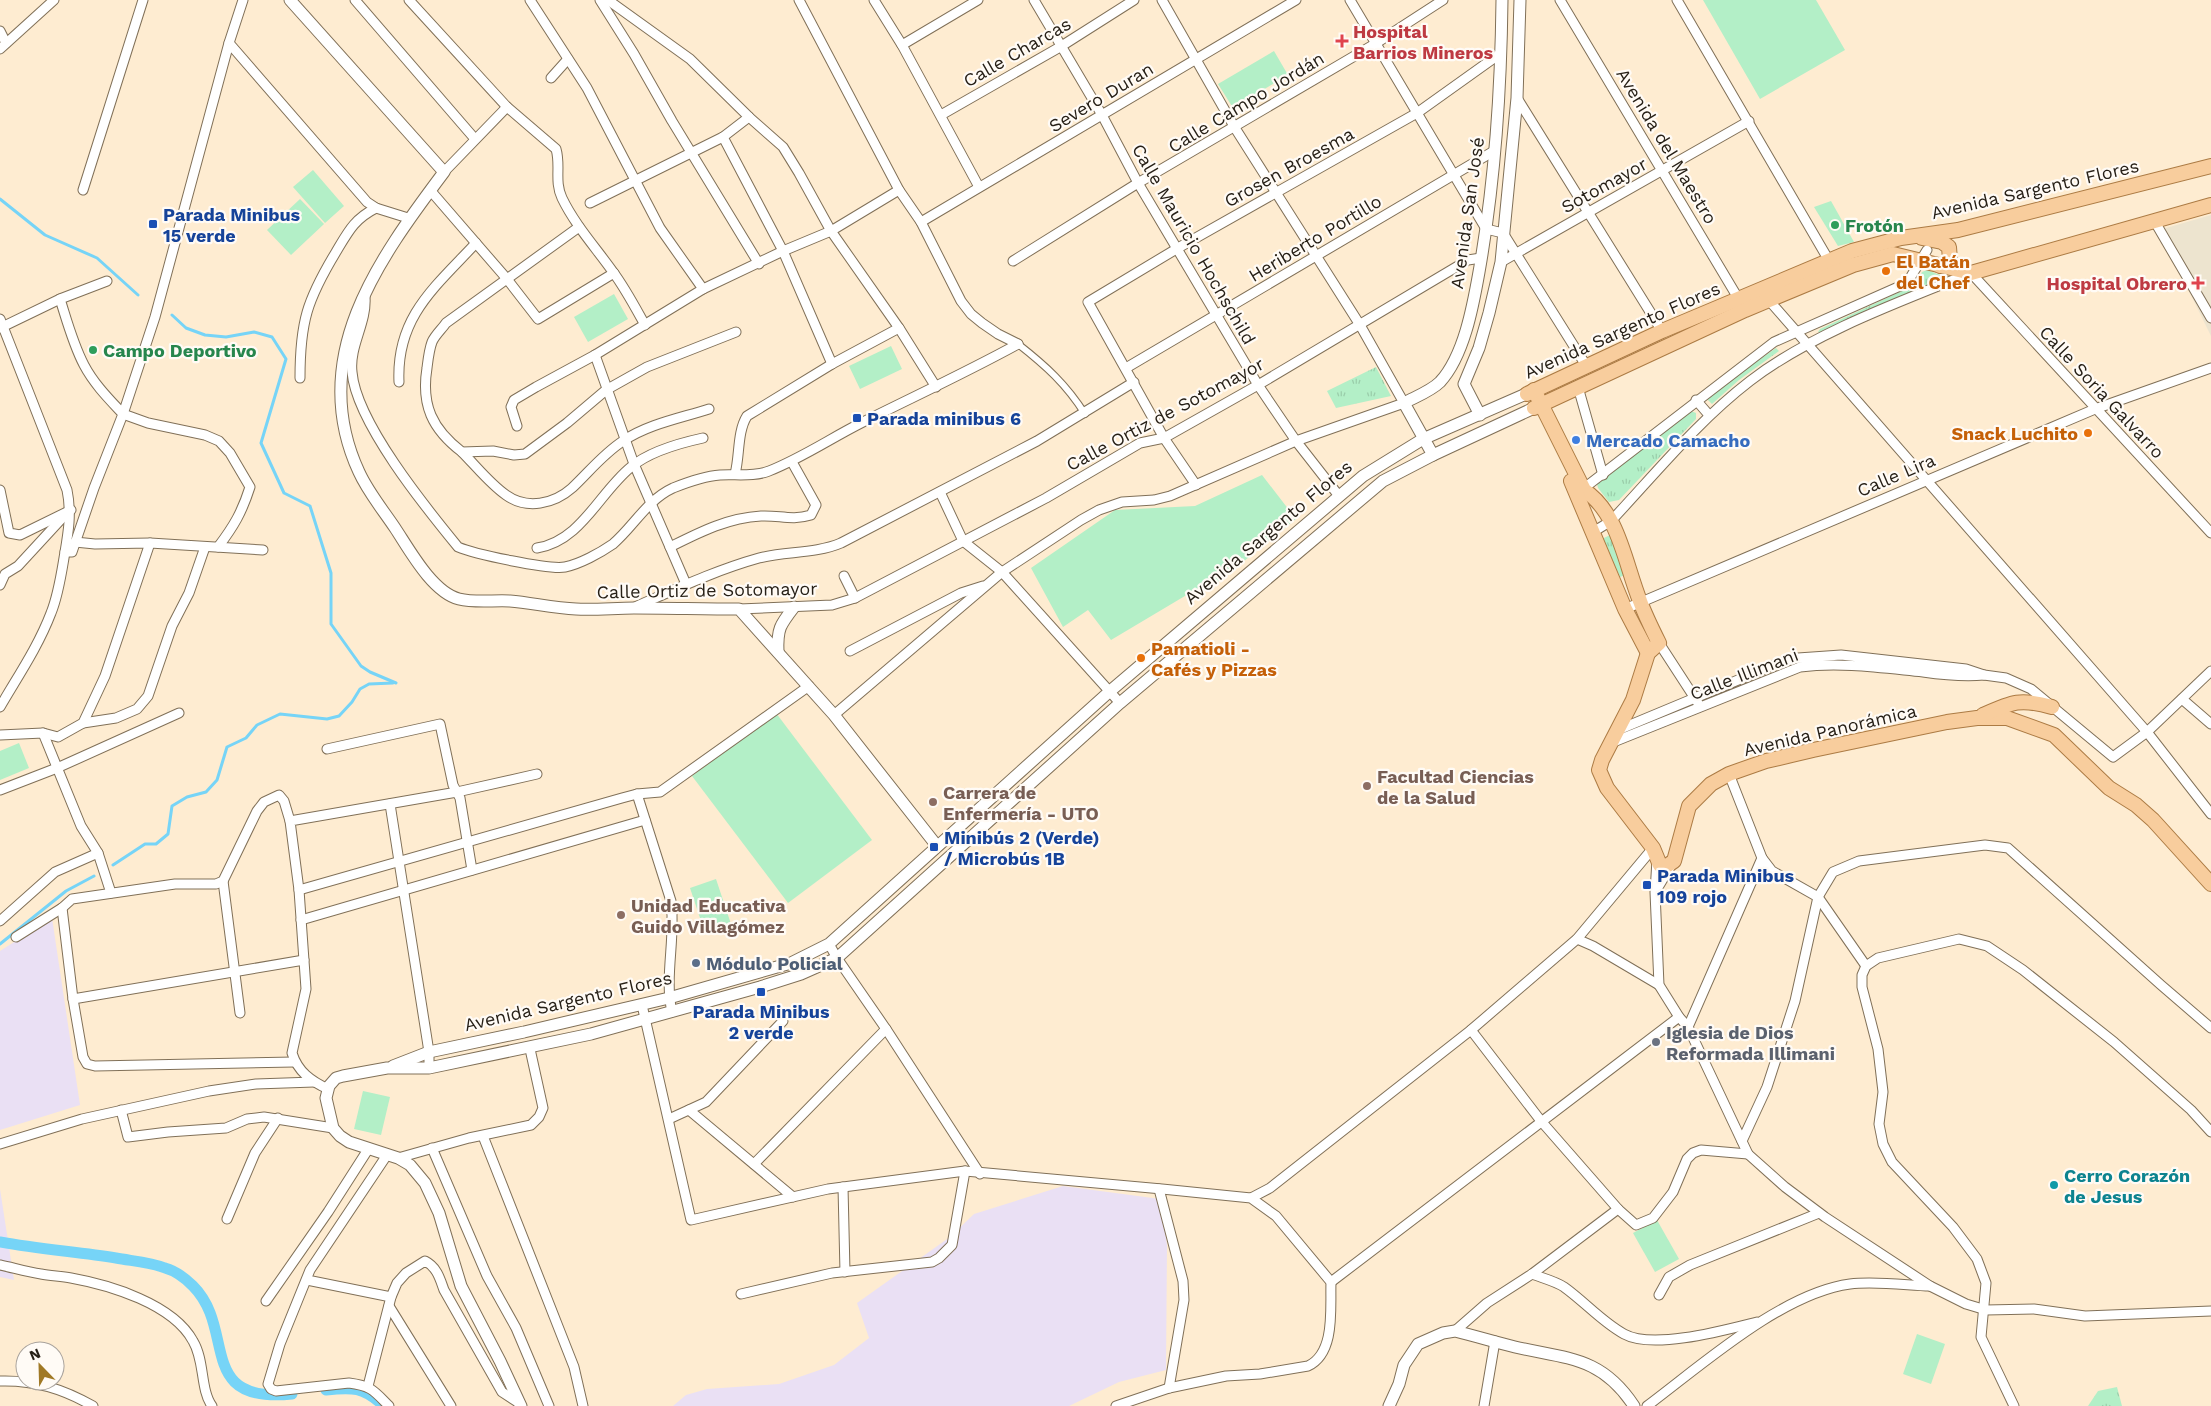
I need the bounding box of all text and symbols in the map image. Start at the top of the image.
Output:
street label: Calle Charcas [960,13,1074,91]
place label: Hospital Barrios Mineros [1353,21,1494,63]
marker: Hospital Barrios Mineros [1335,34,1349,48]
street label: Calle Campo Jordán [1164,47,1328,157]
street label: Severo Duran [1045,58,1157,136]
street label: Avenida del Maestro [1612,64,1722,228]
street label: Grosen Broesma [1221,123,1357,211]
street label: Avenida San José [1446,136,1488,290]
street label: Calle Mauricio Hochschild [1128,140,1260,348]
street label: Sotomayor [1557,153,1651,217]
street label: Avenida Sargento Flores [1929,155,2141,223]
street label: Heriberto Portillo [1245,190,1385,286]
place label: Parada Minibus 15 verde [163,204,301,246]
place label: Frotón [1845,215,1904,236]
marker: Parada Minibus 15 verde [147,218,159,230]
marker: Frotón [1829,219,1841,231]
place label: El Batán del Chef [1896,251,1970,293]
marker: El Batán del Chef [1880,265,1892,277]
place label: Hospital Obrero [2047,273,2187,294]
marker: Hospital Obrero [2191,276,2205,290]
street label: Avenida Sargento Flores [1521,277,1723,383]
street label: Calle Soria Galvarro [2035,321,2169,463]
place label: Campo Deportivo [103,340,257,361]
marker: Campo Deportivo [87,344,99,356]
street label: Calle Ortiz de Sotomayor [1063,353,1267,475]
place label: Parada minibus 6 [867,408,1021,429]
marker: Parada minibus 6 [851,412,863,424]
place label: Snack Luchito [1951,423,2078,444]
marker: Snack Luchito [2082,427,2094,439]
place label: Mercado Camacho [1586,430,1750,451]
marker: Mercado Camacho [1570,434,1582,446]
street label: Calle Lira [1854,449,1938,501]
street label: Avenida Sargento Flores [1180,456,1356,608]
street label: Calle Ortiz de Sotomayor [596,578,818,602]
place label: Pamatioli - Cafés y Pizzas [1151,638,1277,680]
street label: Calle Illimani [1687,644,1801,704]
marker: Pamatioli - Cafés y Pizzas [1135,652,1147,664]
street label: Avenida Panorámica [1742,700,1918,760]
place label: Facultad Ciencias de la Salud [1377,766,1534,808]
marker: Facultad Ciencias de la Salud [1361,780,1373,792]
place label: Carrera de Enfermería - UTO [943,782,1099,824]
marker: Carrera de Enfermería - UTO [927,796,939,808]
place label: Minibús 2 (Verde) / Microbús 1B [944,827,1100,869]
marker: Minibús 2 (Verde) / Microbús 1B [928,841,940,853]
place label: Parada Minibus 109 rojo [1657,865,1795,907]
marker: Parada Minibus 109 rojo [1641,879,1653,891]
place label: Unidad Educativa Guido Villagómez [631,895,786,937]
marker: Unidad Educativa Guido Villagómez [615,909,627,921]
place label: Módulo Policial [706,953,843,974]
marker: Módulo Policial [690,957,702,969]
street label: Avenida Sargento Flores [462,967,674,1035]
marker: Parada Minibus 2 verde [755,986,767,998]
place label: Parada Minibus 2 verde [692,1001,830,1043]
place label: Iglesia de Dios Reformada Illimani [1666,1022,1835,1064]
marker: Iglesia de Dios Reformada Illimani [1650,1036,1662,1048]
place label: Cerro Corazón de Jesus [2064,1165,2190,1207]
marker: Cerro Corazón de Jesus [2048,1179,2060,1191]
north arrow [15,1341,65,1391]
text: N [27,1345,43,1363]

